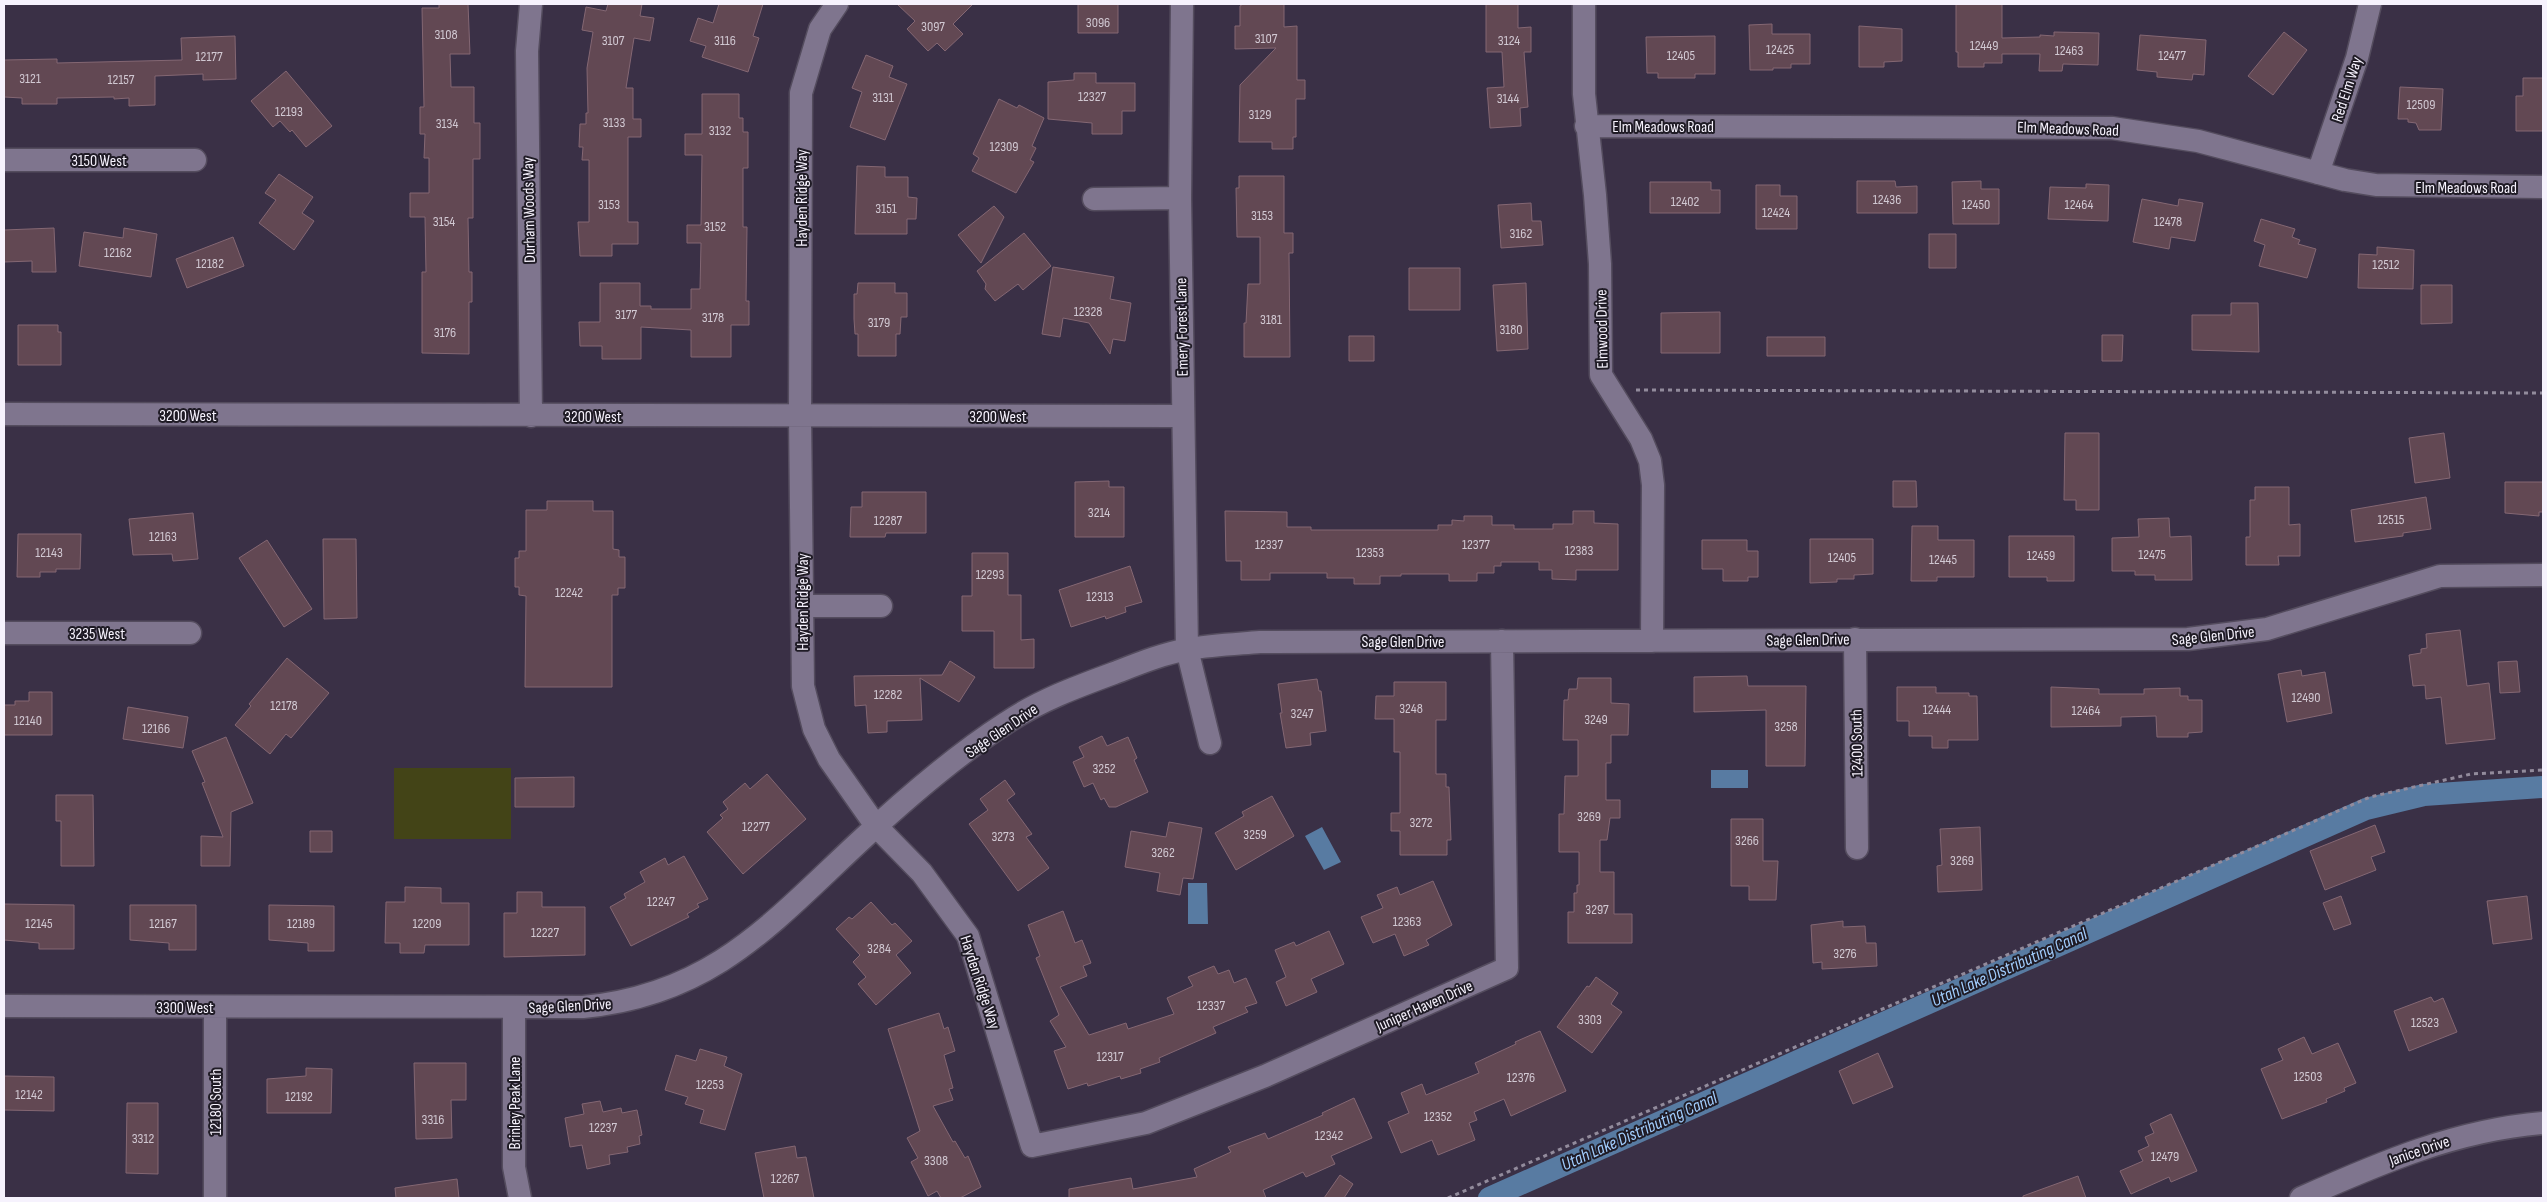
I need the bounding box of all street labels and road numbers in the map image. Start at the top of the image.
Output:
street label: Red Elm Way [2328,54,2367,124]
street label: Elm Meadows Road [1612,118,1714,137]
street label: Elm Meadows Road [2017,118,2119,141]
street label: Hayden Ridge Way [793,149,812,247]
street label: 3150 West [71,152,127,171]
street label: Durham Woods Way [519,157,540,263]
street label: Elm Meadows Road [2415,179,2517,198]
street label: Emery Forest Lane [1172,278,1193,376]
street label: Elmwood Drive [1592,289,1613,369]
street label: 3200 West [159,407,217,426]
street label: 3200 West [564,408,622,427]
street label: 3200 West [969,408,1027,427]
street label: Hayden Ridge Way [794,553,813,651]
street label: Sage Glen Drive [2171,623,2255,650]
street label: 3235 West [69,625,125,644]
street label: Sage Glen Drive [1766,630,1850,651]
street label: Sage Glen Drive [1361,633,1445,652]
street label: Sage Glen Drive [962,700,1042,762]
street label: 12400 South [1847,709,1868,777]
street label: Hayden Ridge Way [956,933,1004,1032]
street label: Juniper Haven Drive [1372,977,1476,1037]
street label: Sage Glen Drive [528,995,612,1018]
street label: 3300 West [156,999,214,1018]
street label: Brinley Peak Lane [506,1057,525,1149]
street label: 12180 South [207,1069,226,1135]
street label: Janice Drive [2386,1132,2452,1171]

